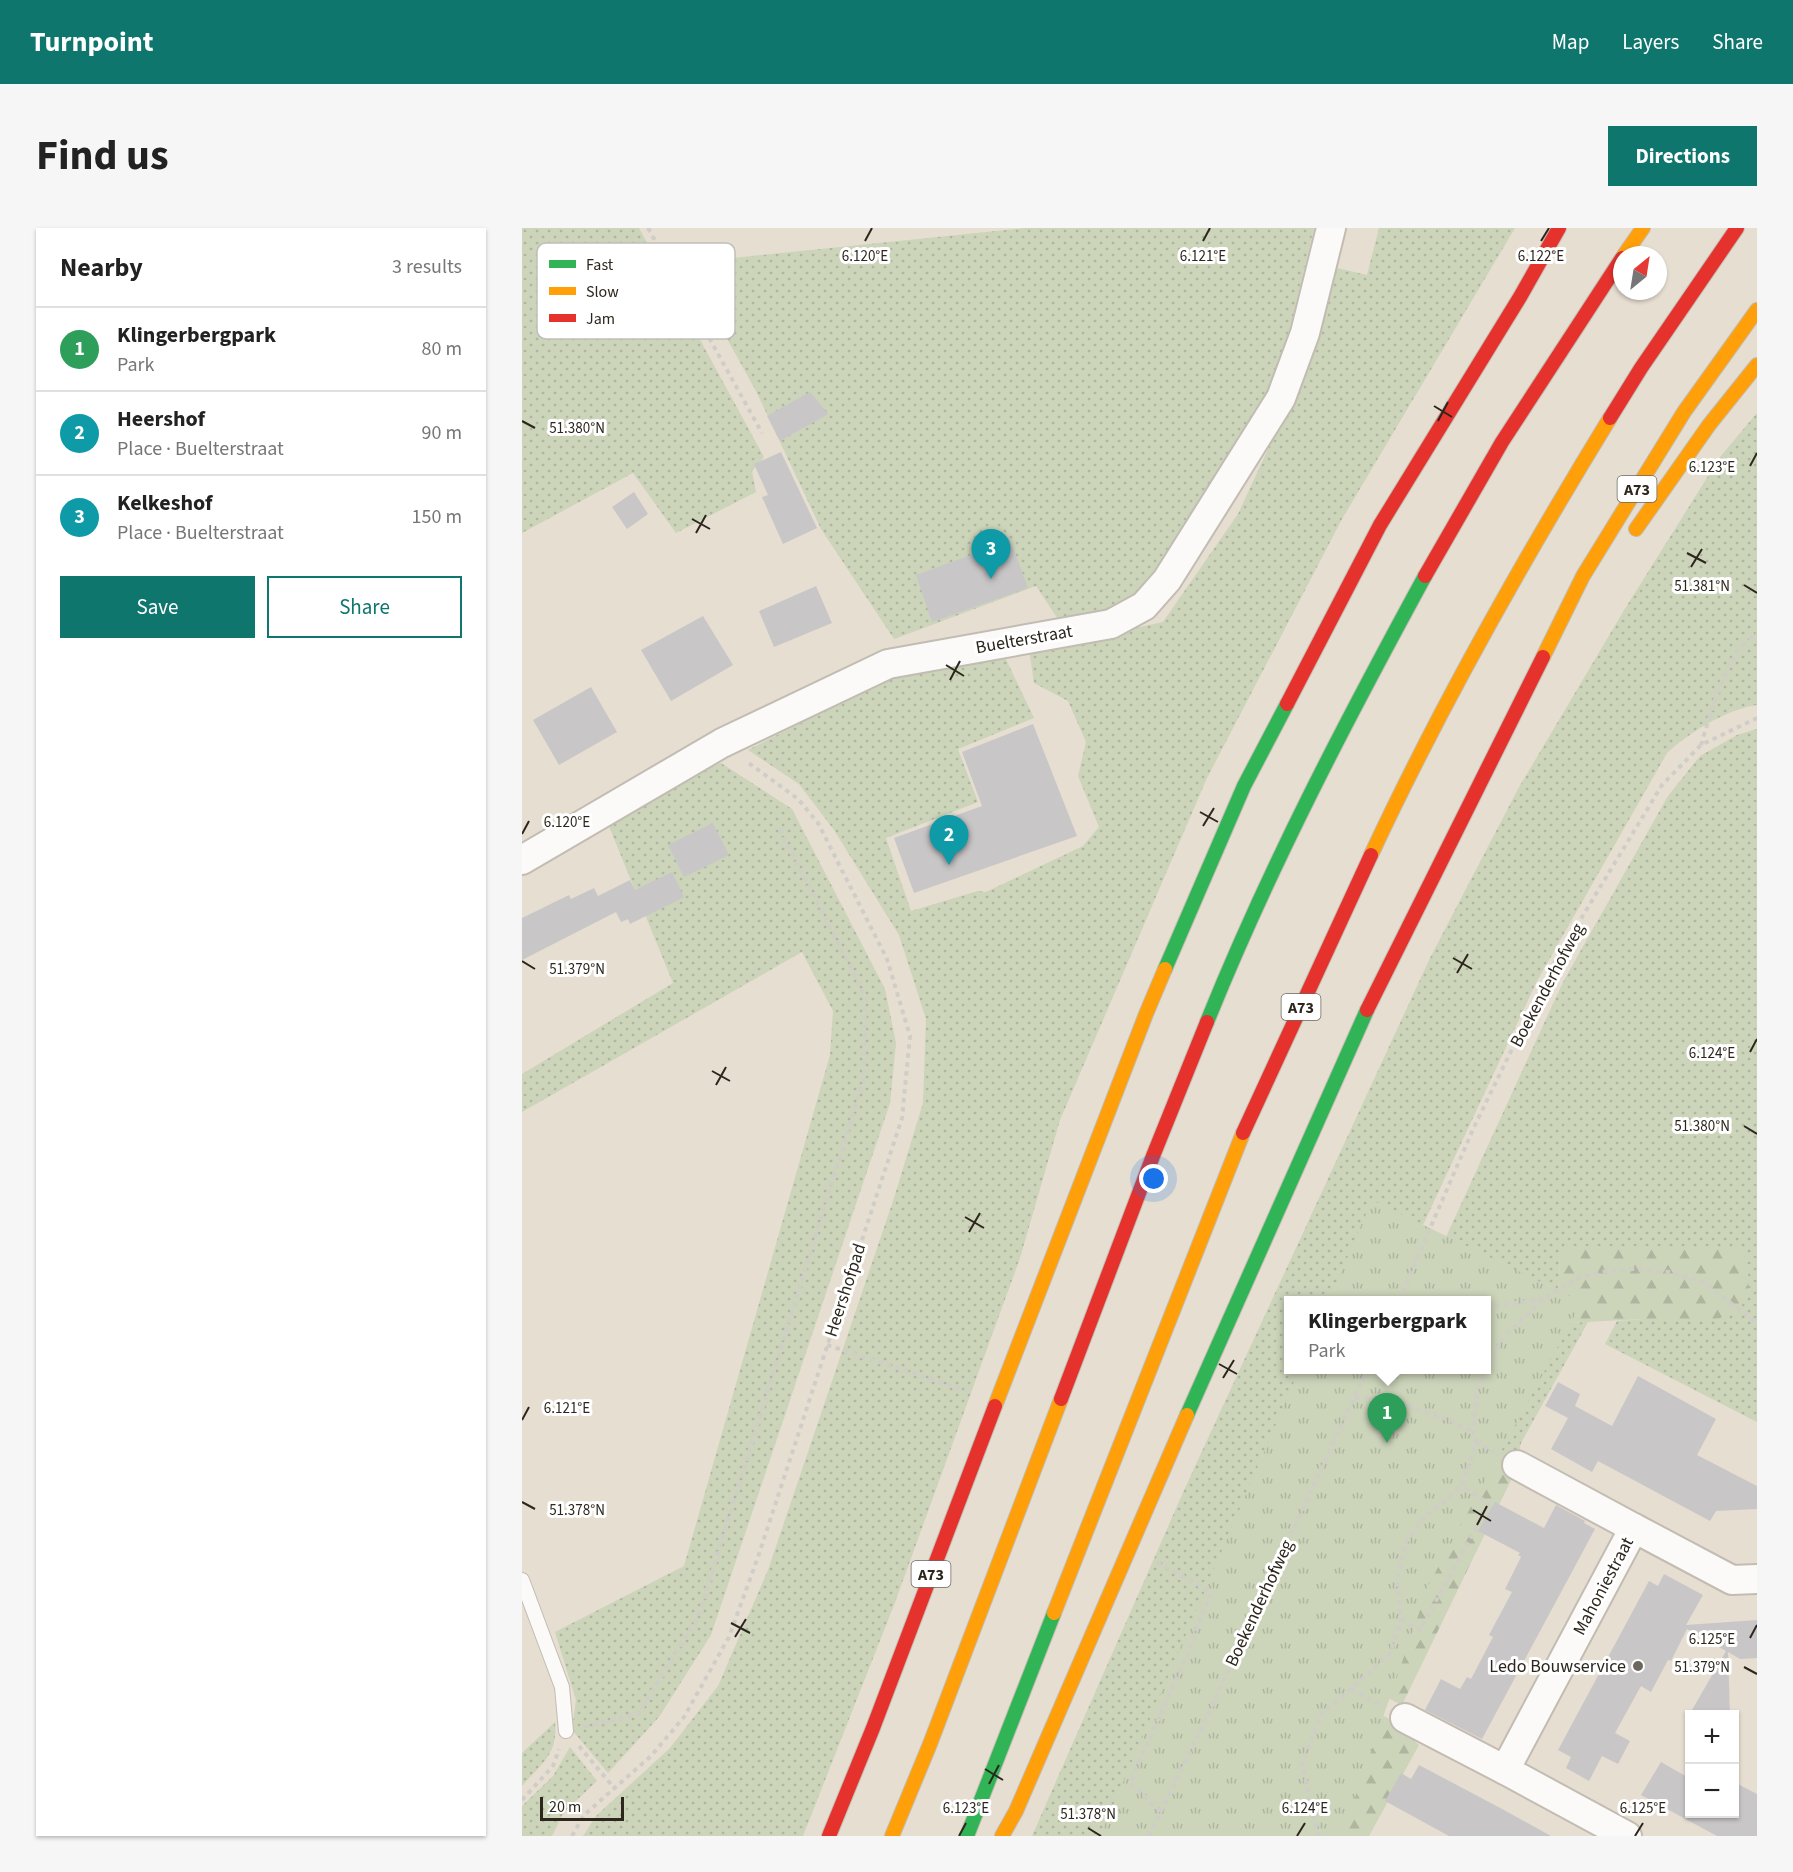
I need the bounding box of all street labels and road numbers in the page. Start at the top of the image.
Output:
road number: A73 [1618,476,1656,502]
street label: Buelterstraat [974,619,1074,660]
street label: Boekenderhofweg [1504,919,1591,1052]
road number: A73 [1282,994,1320,1020]
street label: Heershofpad [819,1240,872,1340]
street label: Mahoniestraat [1567,1533,1640,1640]
street label: Boekenderhofweg [1219,1536,1300,1671]
road number: A73 [912,1561,950,1587]

